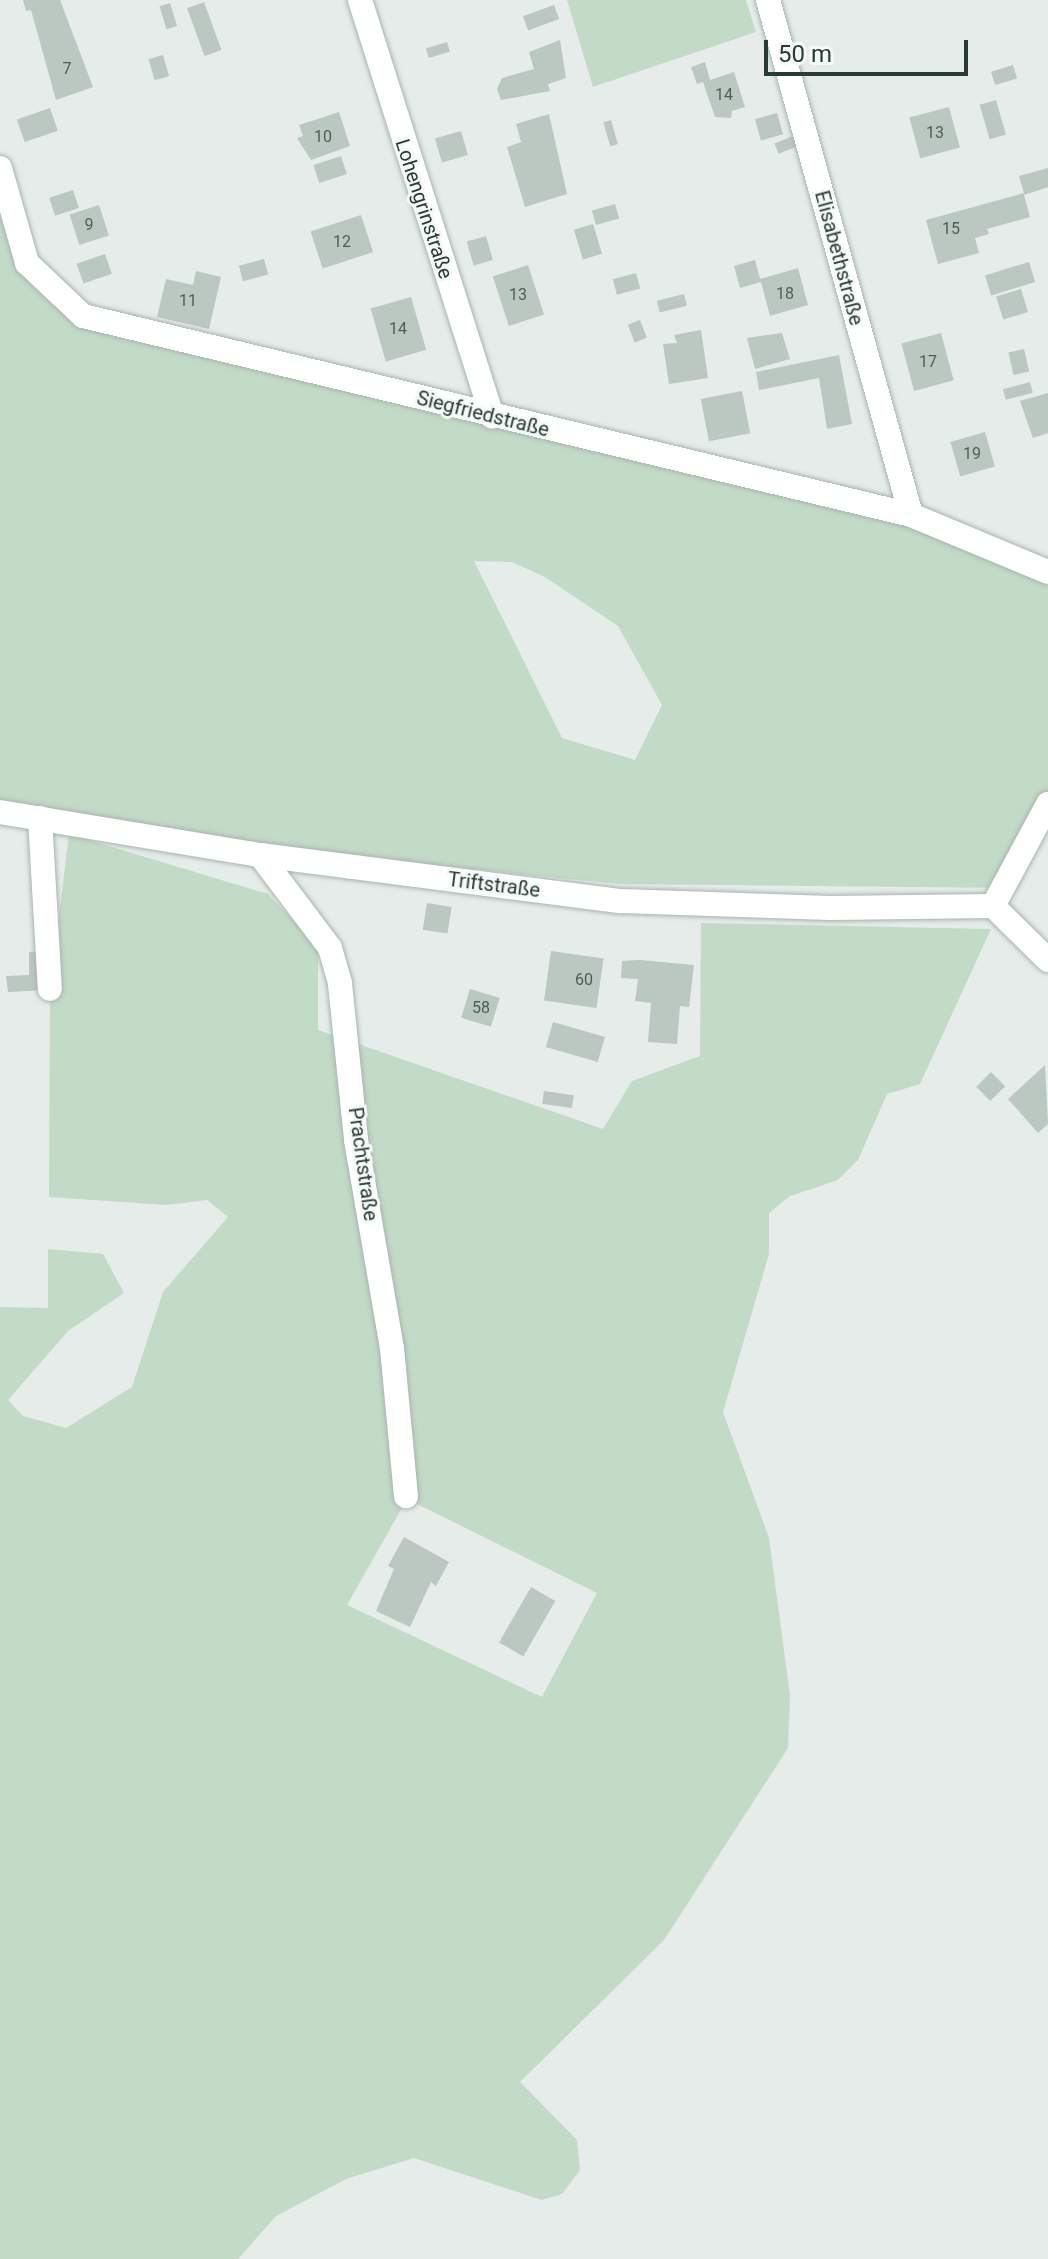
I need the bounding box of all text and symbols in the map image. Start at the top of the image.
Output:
scale bar [768,24,972,74]
text: 50 m [778,40,832,68]
house number: 7 [63,59,71,79]
house number: 14 [715,85,733,105]
house number: 13 [926,123,944,143]
house number: 10 [314,127,332,147]
street label: Lohengrinstraße [390,136,458,282]
street label: Elisabethstraße [810,188,868,328]
house number: 9 [85,215,93,235]
house number: 15 [942,219,960,239]
house number: 12 [333,232,351,252]
house number: 18 [776,284,794,304]
house number: 13 [509,285,527,305]
house number: 11 [179,291,197,311]
house number: 14 [389,319,407,339]
house number: 17 [919,352,937,372]
street label: Siegfriedstraße [414,386,552,442]
house number: 19 [963,444,981,464]
street label: Triftstraße [446,867,542,903]
house number: 60 [575,970,593,990]
house number: 58 [472,998,490,1018]
street label: Prachtstraße [343,1106,383,1222]

